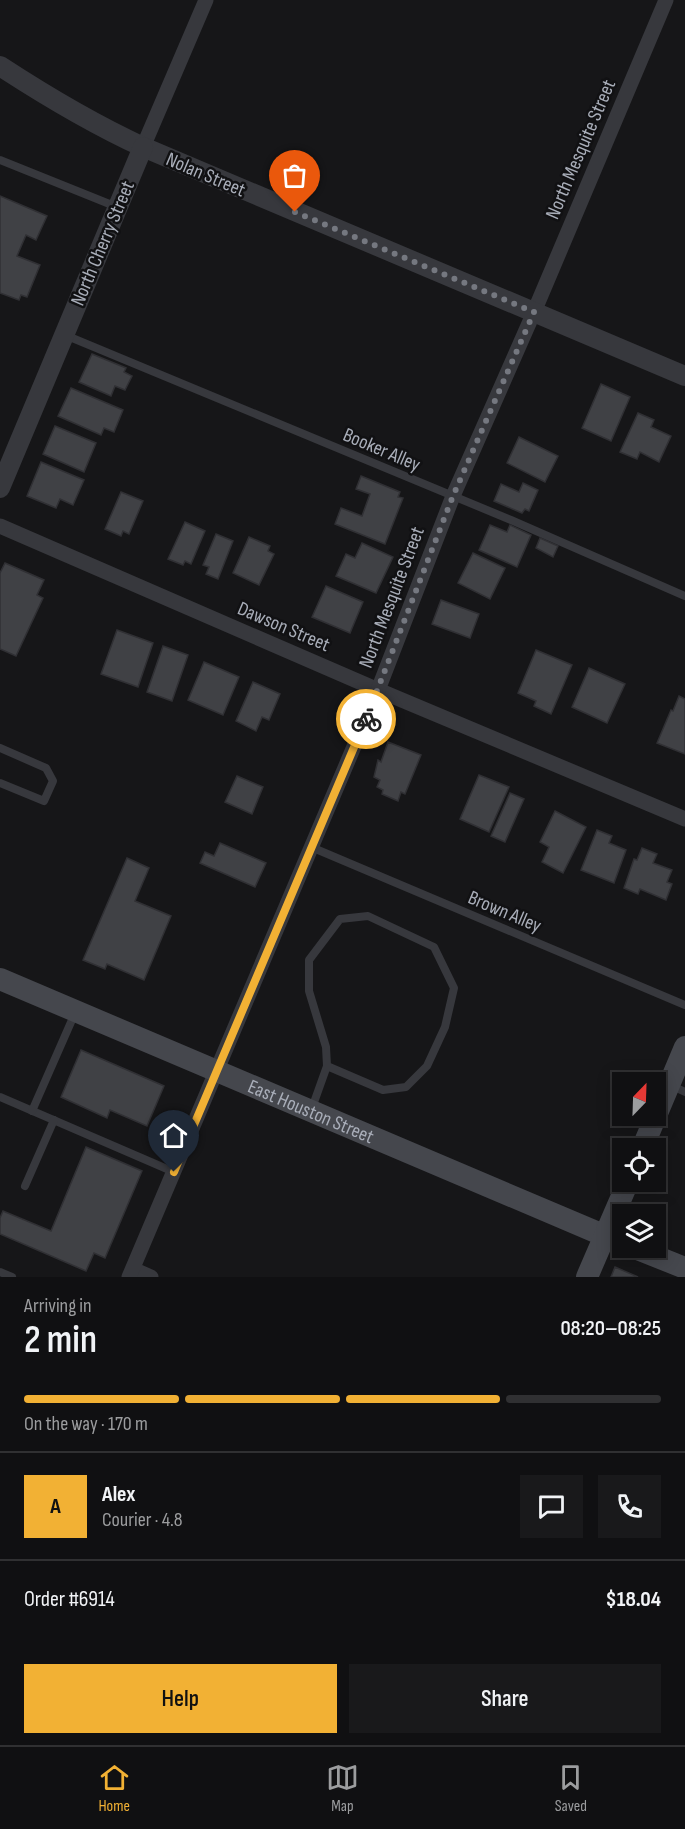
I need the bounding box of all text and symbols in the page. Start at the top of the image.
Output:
street label: North Mesquite Street [541,76,621,223]
street label: Nolan Street [162,147,249,202]
pin [269,150,320,212]
icon: bag [278,159,311,192]
street label: North Cherry Street [66,177,140,309]
street label: Booker Alley [339,423,424,477]
street label: North Mesquite Street [354,523,430,671]
street label: Dawson Street [234,597,333,657]
courier [336,689,396,749]
icon: bike [350,703,383,736]
street label: Brown Alley [464,886,545,938]
north arrow [612,1072,666,1126]
map controls [612,1072,666,1258]
street label: East Houston Street [244,1075,377,1149]
pin [148,1110,199,1172]
icon: home [157,1119,190,1152]
button: locate [612,1138,666,1192]
button: layers [612,1204,666,1258]
text: Arriving in [24,1294,92,1318]
text: 08:20–08:25 [560,1315,661,1342]
text: 2 min [24,1317,97,1364]
text: On the way · 170 m [24,1412,148,1436]
button: chat [520,1475,583,1538]
button: phone [598,1475,661,1538]
text: Alex [102,1481,135,1508]
text: A [50,1493,61,1520]
text: Courier · 4.8 [102,1508,183,1532]
text: Order #6914 [24,1586,115,1613]
text: $18.04 [606,1586,661,1613]
button: Help [24,1664,337,1733]
button: Share [349,1664,661,1733]
tab: Home [98,1761,131,1816]
tab: Map [326,1761,359,1816]
tab: Saved [554,1761,587,1816]

